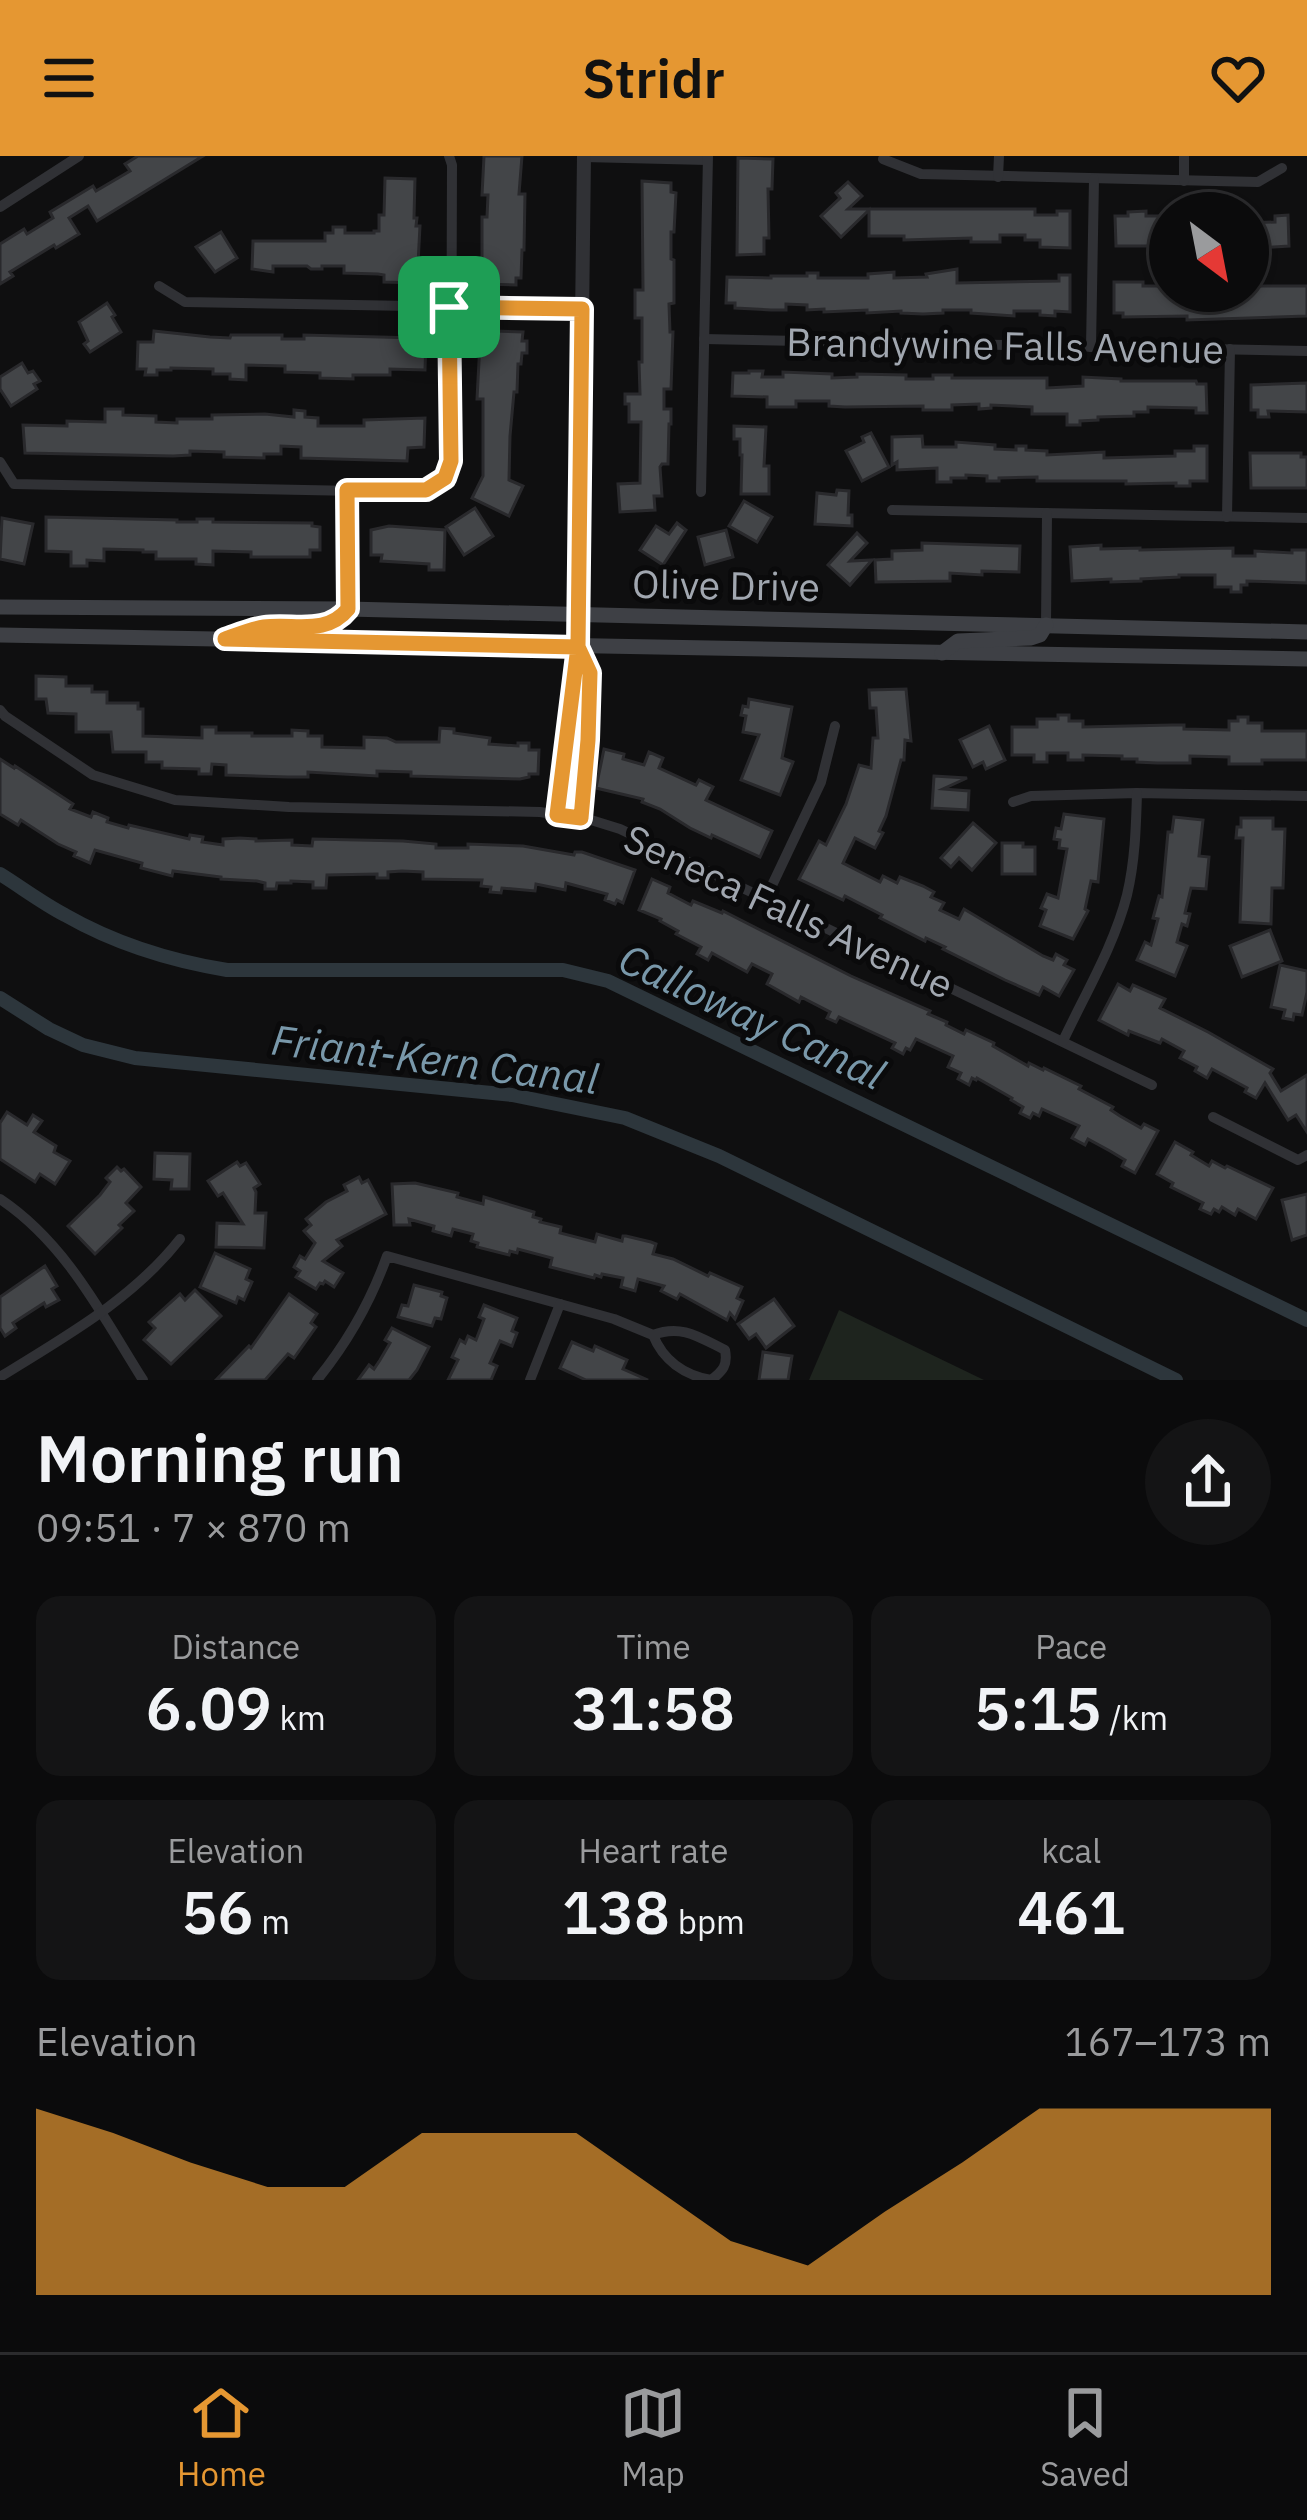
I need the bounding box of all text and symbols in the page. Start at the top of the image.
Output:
text: Stridr [582,43,725,113]
icon: menu [36,45,102,111]
icon: heart [1205,45,1271,111]
north arrow [1149,192,1269,312]
map controls [1149,192,1269,312]
pin [398,256,500,358]
icon: arrive [416,274,482,340]
street label: Brandywine Falls Avenue [786,316,1224,374]
street label: Olive Drive [632,558,820,612]
street label: Seneca Falls Avenue [616,812,962,1010]
water label: Calloway Canal [610,930,894,1102]
water label: Friant-Kern Canal [269,1012,601,1106]
text: Morning run [36,1414,404,1500]
button: share [1145,1419,1271,1545]
text: 09:51 · 7 × 870 m [36,1502,351,1553]
text: Distance [171,1625,300,1668]
text: Time [616,1625,691,1668]
text: Pace [1035,1625,1107,1668]
text: 6.09 [146,1668,272,1747]
text: 31:58 [572,1668,735,1747]
text: 5:15 [974,1668,1101,1747]
text: km [272,1696,326,1739]
text: /km [1101,1696,1168,1739]
text: Elevation [167,1829,304,1872]
text: Heart rate [579,1829,728,1872]
text: kcal [1041,1829,1101,1872]
text: 56 [182,1872,254,1951]
text: 138 [562,1872,670,1951]
text: 461 [1017,1872,1125,1951]
text: m [254,1900,290,1943]
text: bpm [670,1900,745,1943]
text: Elevation [36,2016,198,2067]
text: 167–173 m [1064,2016,1271,2067]
tab: Home [177,2380,266,2495]
tab: Map [620,2380,686,2495]
tab: Saved [1040,2380,1130,2495]

